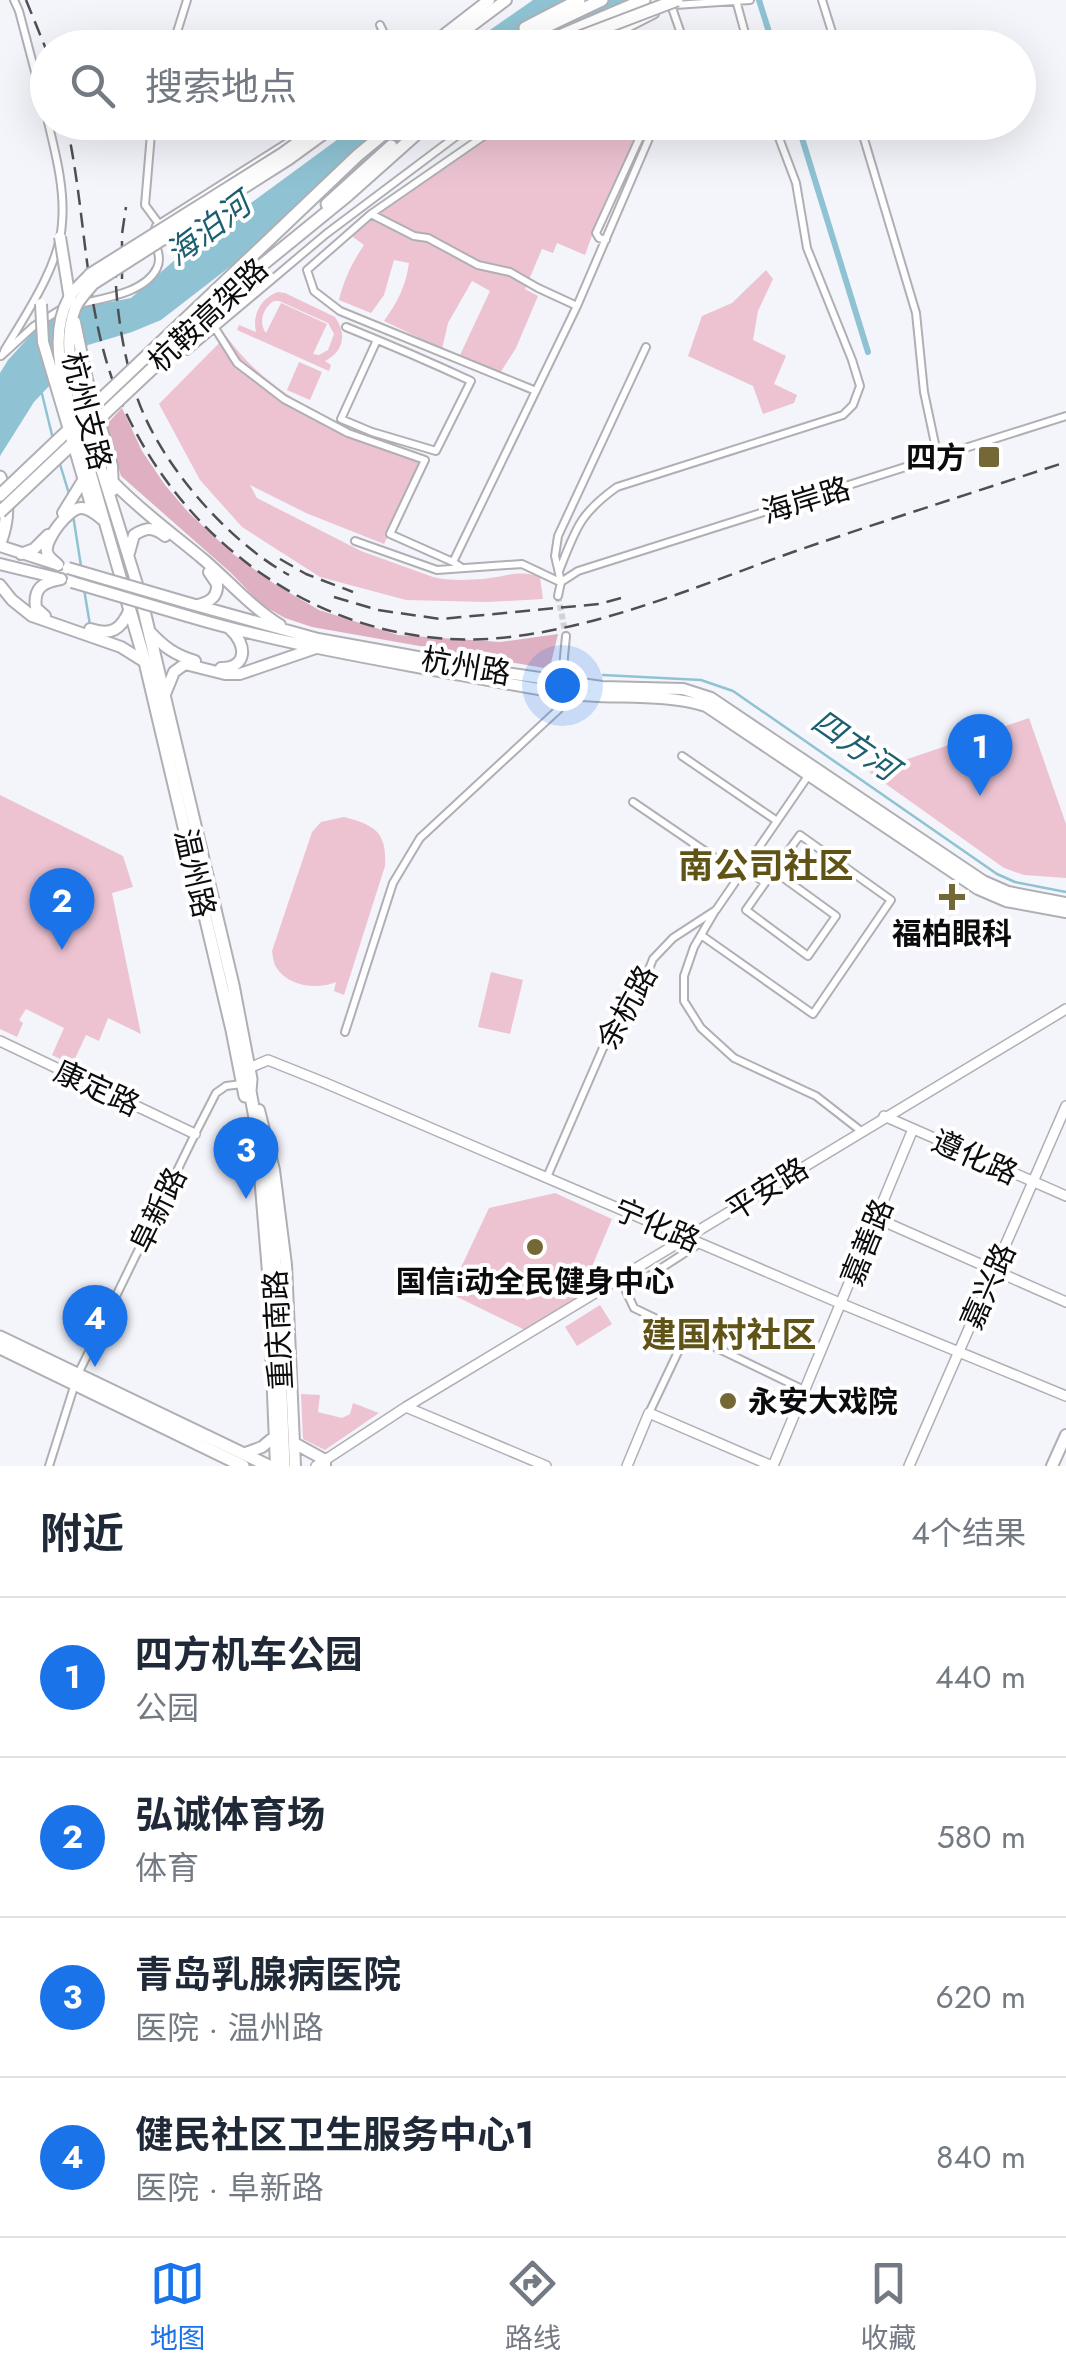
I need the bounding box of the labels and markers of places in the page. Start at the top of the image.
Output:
place label: 四方 [906,436,966,479]
marker: 四方 [976,444,1002,470]
pin: 1 [948,714,1012,796]
pin: 2 [30,868,94,950]
marker: 福柏眼科 [939,884,965,910]
place label: 福柏眼科 [892,912,1012,955]
pin: 3 [214,1116,278,1199]
marker: 国信i动全民健身中心 [524,1236,546,1258]
place label: 国信i动全民健身中心 [396,1260,674,1303]
pin: 4 [62,1284,128,1367]
place label: 永安大戏院 [748,1380,898,1423]
marker: 永安大戏院 [717,1390,739,1412]

